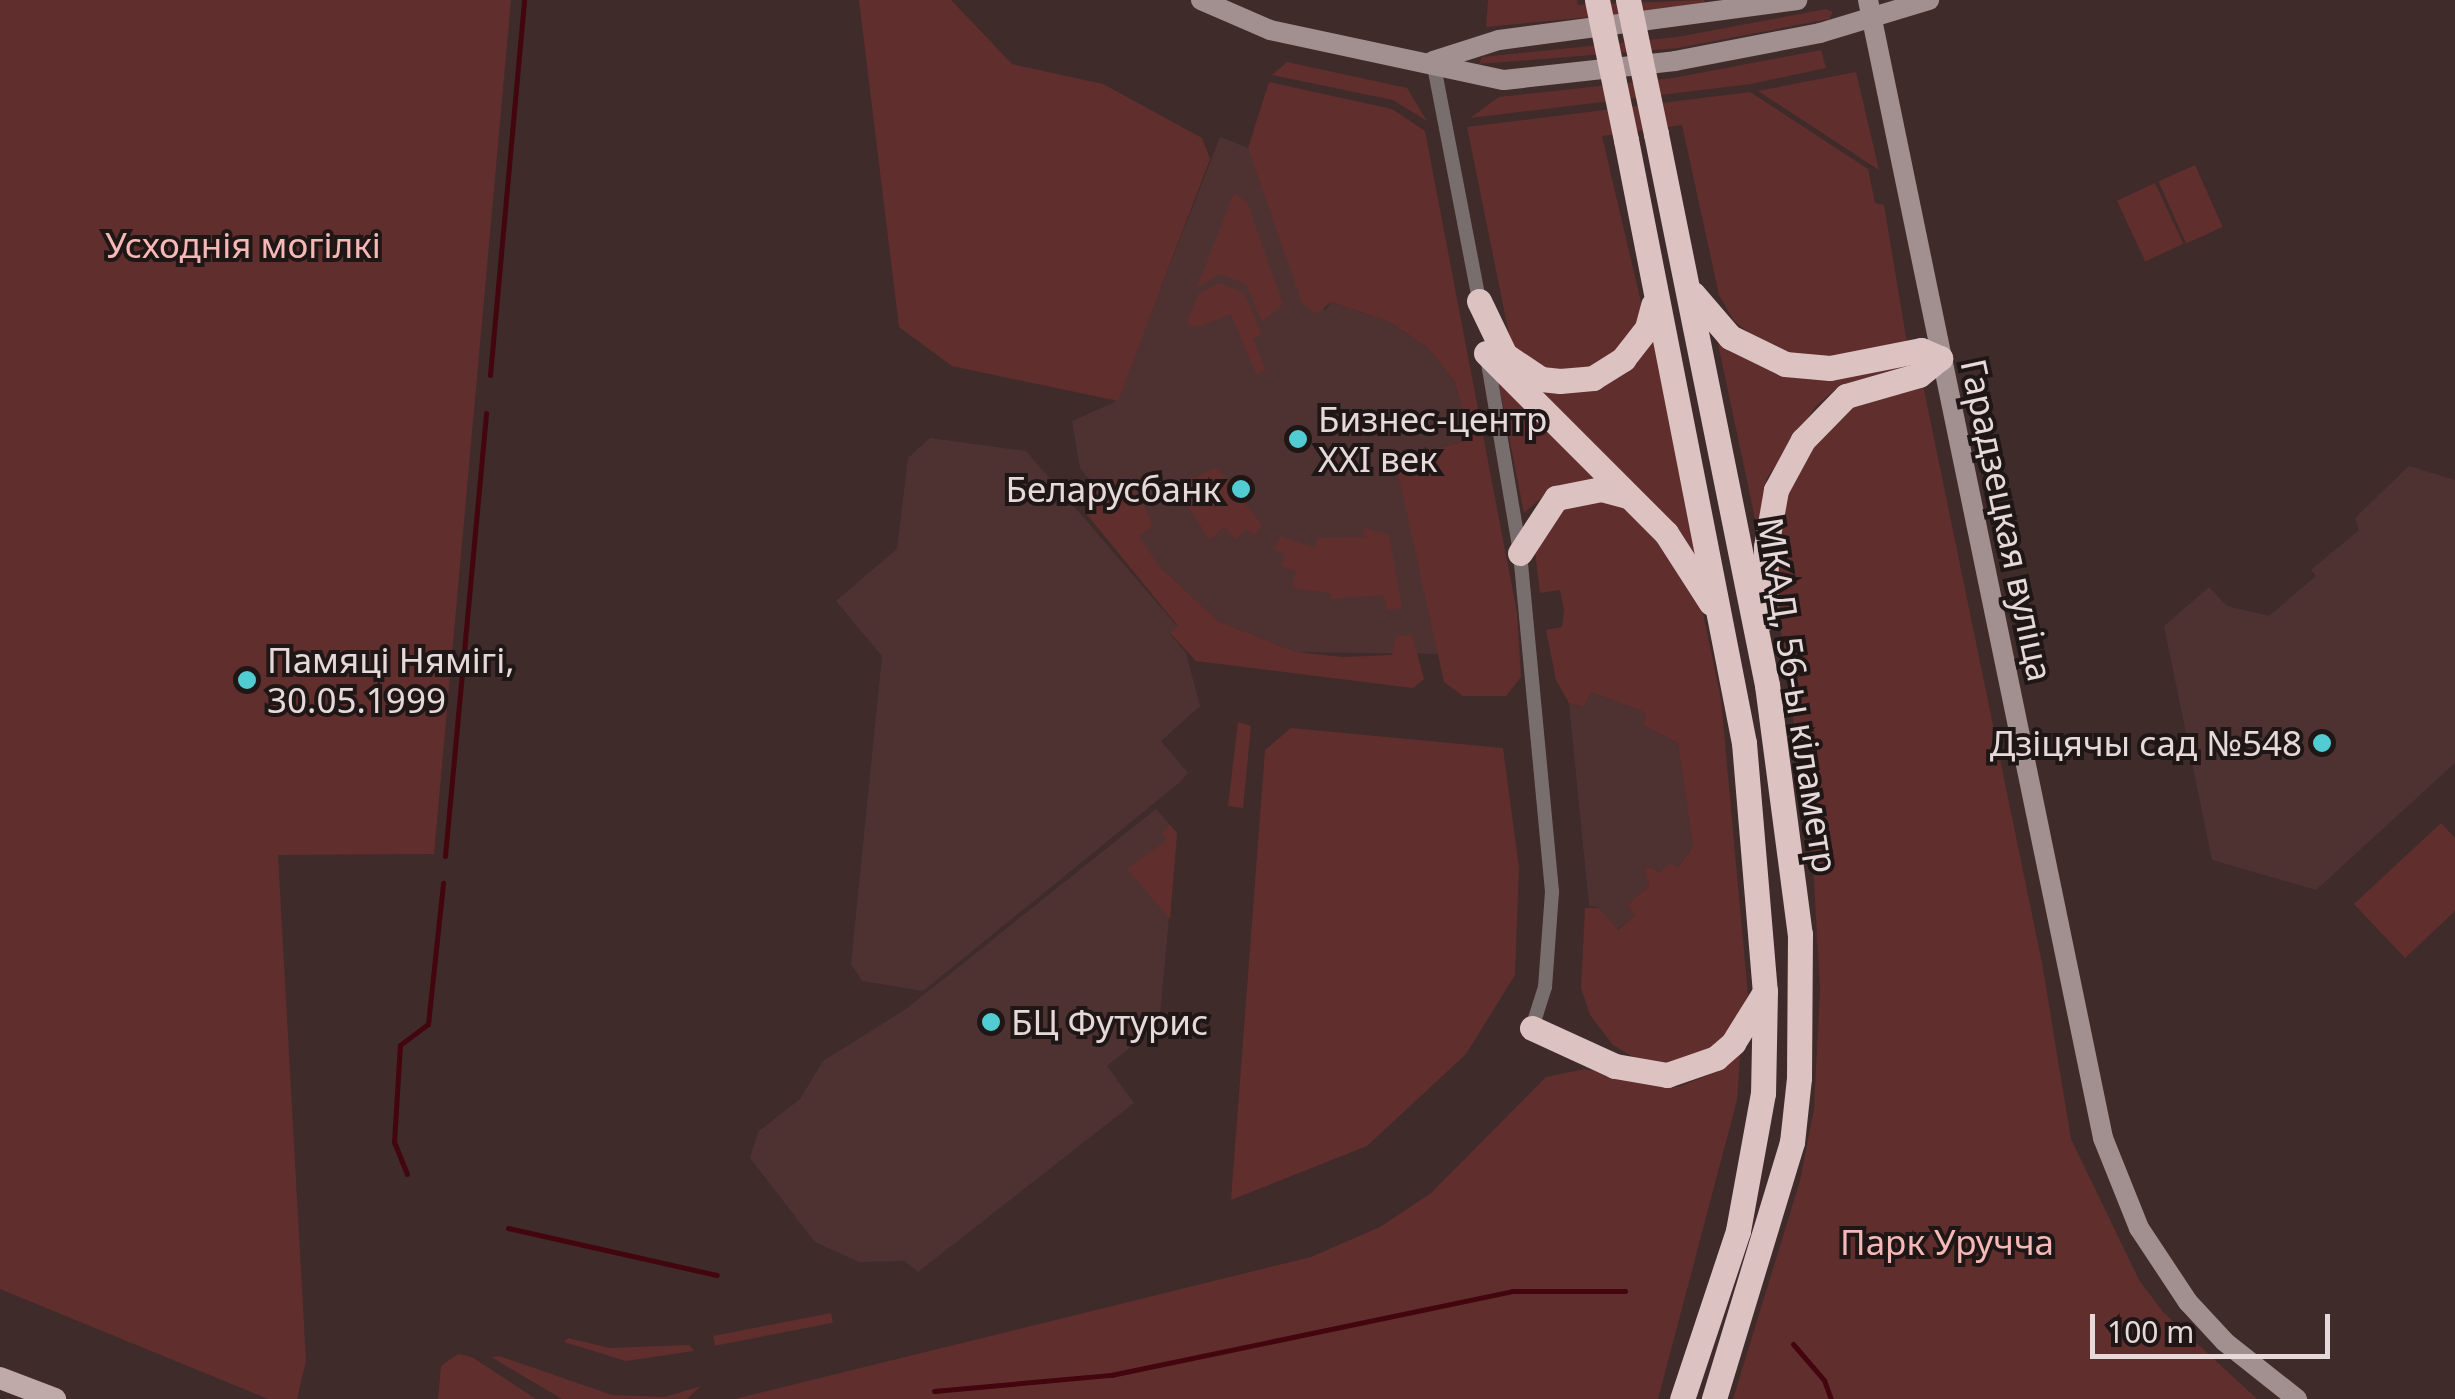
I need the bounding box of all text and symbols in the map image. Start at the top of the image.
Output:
park label: Усходнія могілкі [105,224,381,266]
street label: Гарадзецкая вуліца [1952,355,2062,685]
place label: Бизнес-центр XXI век [1318,398,1547,480]
marker: Бизнес-центр XXI век [1287,428,1309,450]
place label: Беларусбанк [1006,468,1221,510]
marker: Беларусбанк [1230,478,1252,500]
street label: МКАД, 56-ы кіламетр [1749,514,1847,876]
place label: Памяці Нямігі, 30.05.1999 [267,639,515,721]
marker: Памяці Нямігі, 30.05.1999 [236,669,258,691]
place label: Дзіцячы сад №548 [1990,722,2302,764]
marker: Дзіцячы сад №548 [2311,732,2333,754]
place label: БЦ Футурис [1011,1001,1208,1043]
marker: БЦ Футурис [980,1011,1002,1033]
park label: Парк Уручча [1840,1221,2054,1263]
scale bar [2095,1294,2335,1356]
text: 100 m [2107,1311,2194,1352]

